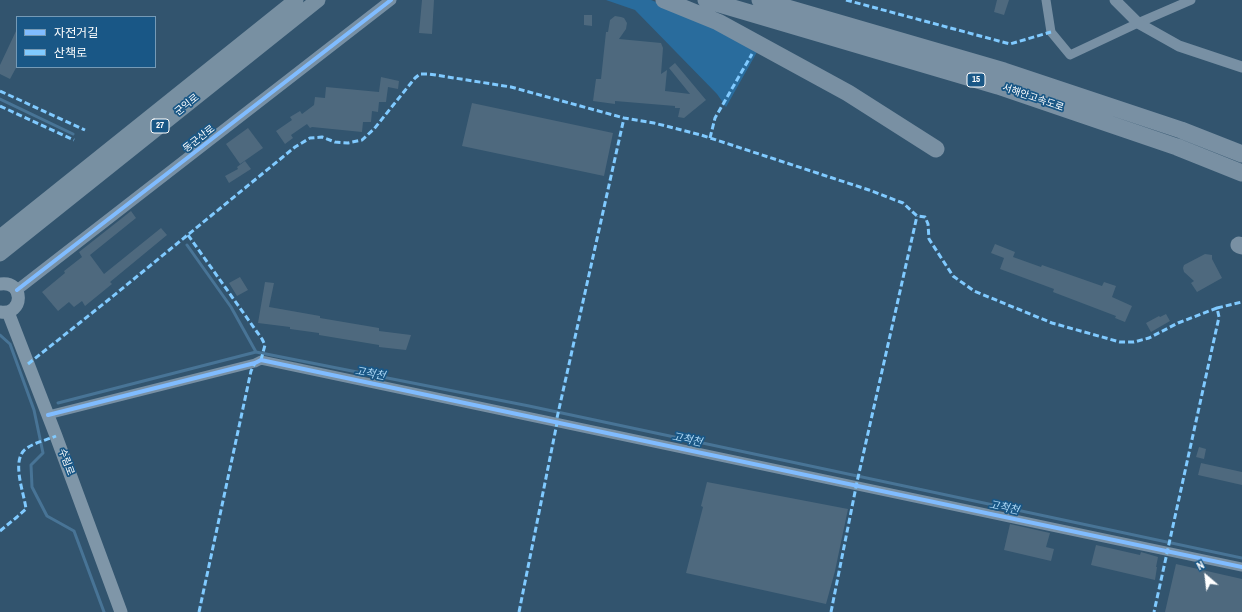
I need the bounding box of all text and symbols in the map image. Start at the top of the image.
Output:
legend [16,16,156,68]
text: 자전거길 [54,25,98,41]
text: 산책로 [54,45,87,61]
road number: 15 [967,73,985,87]
street label: 서해안고속도로 [1001,82,1065,114]
street label: 군익로 [172,92,202,118]
road number: 27 [151,119,169,133]
street label: 동군산로 [181,123,217,155]
water label: 고척천 [354,365,386,383]
water label: 고척천 [671,430,703,450]
street label: 수림로 [56,447,76,477]
water label: 고척천 [988,498,1020,518]
north arrow [1186,556,1226,596]
text: N [1194,558,1207,573]

